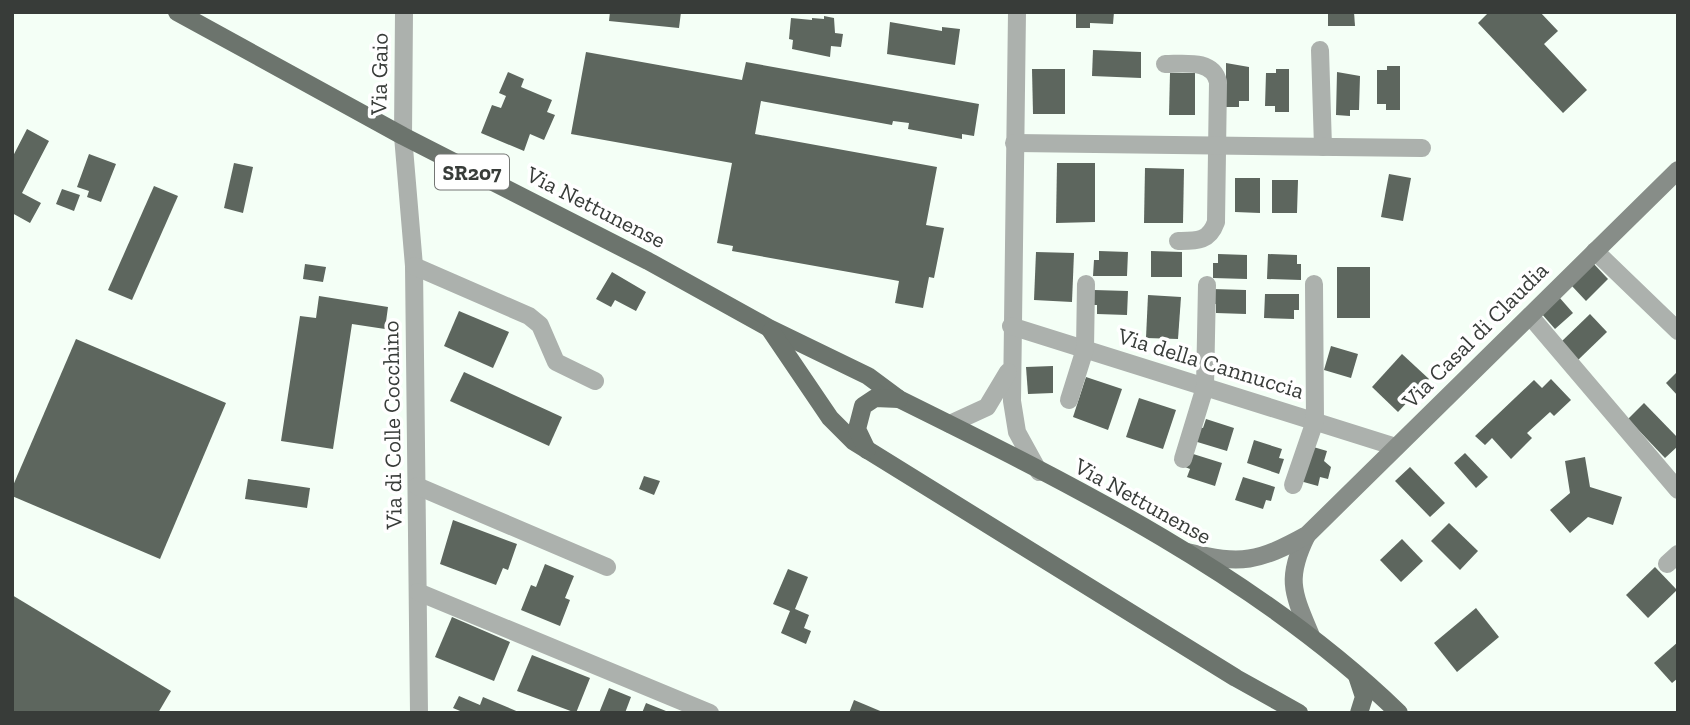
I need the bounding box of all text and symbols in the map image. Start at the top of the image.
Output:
street label: Via Gaio [364,33,394,116]
road number: SR207 [435,154,509,190]
street label: Via Nettunense [521,159,670,254]
street label: Via Casal di Claudia [1395,256,1554,415]
street label: Via di Colle Cocchino [376,320,408,531]
street label: Via della Cannuccia [1114,321,1307,405]
street label: Via Nettunense [1069,451,1216,550]

